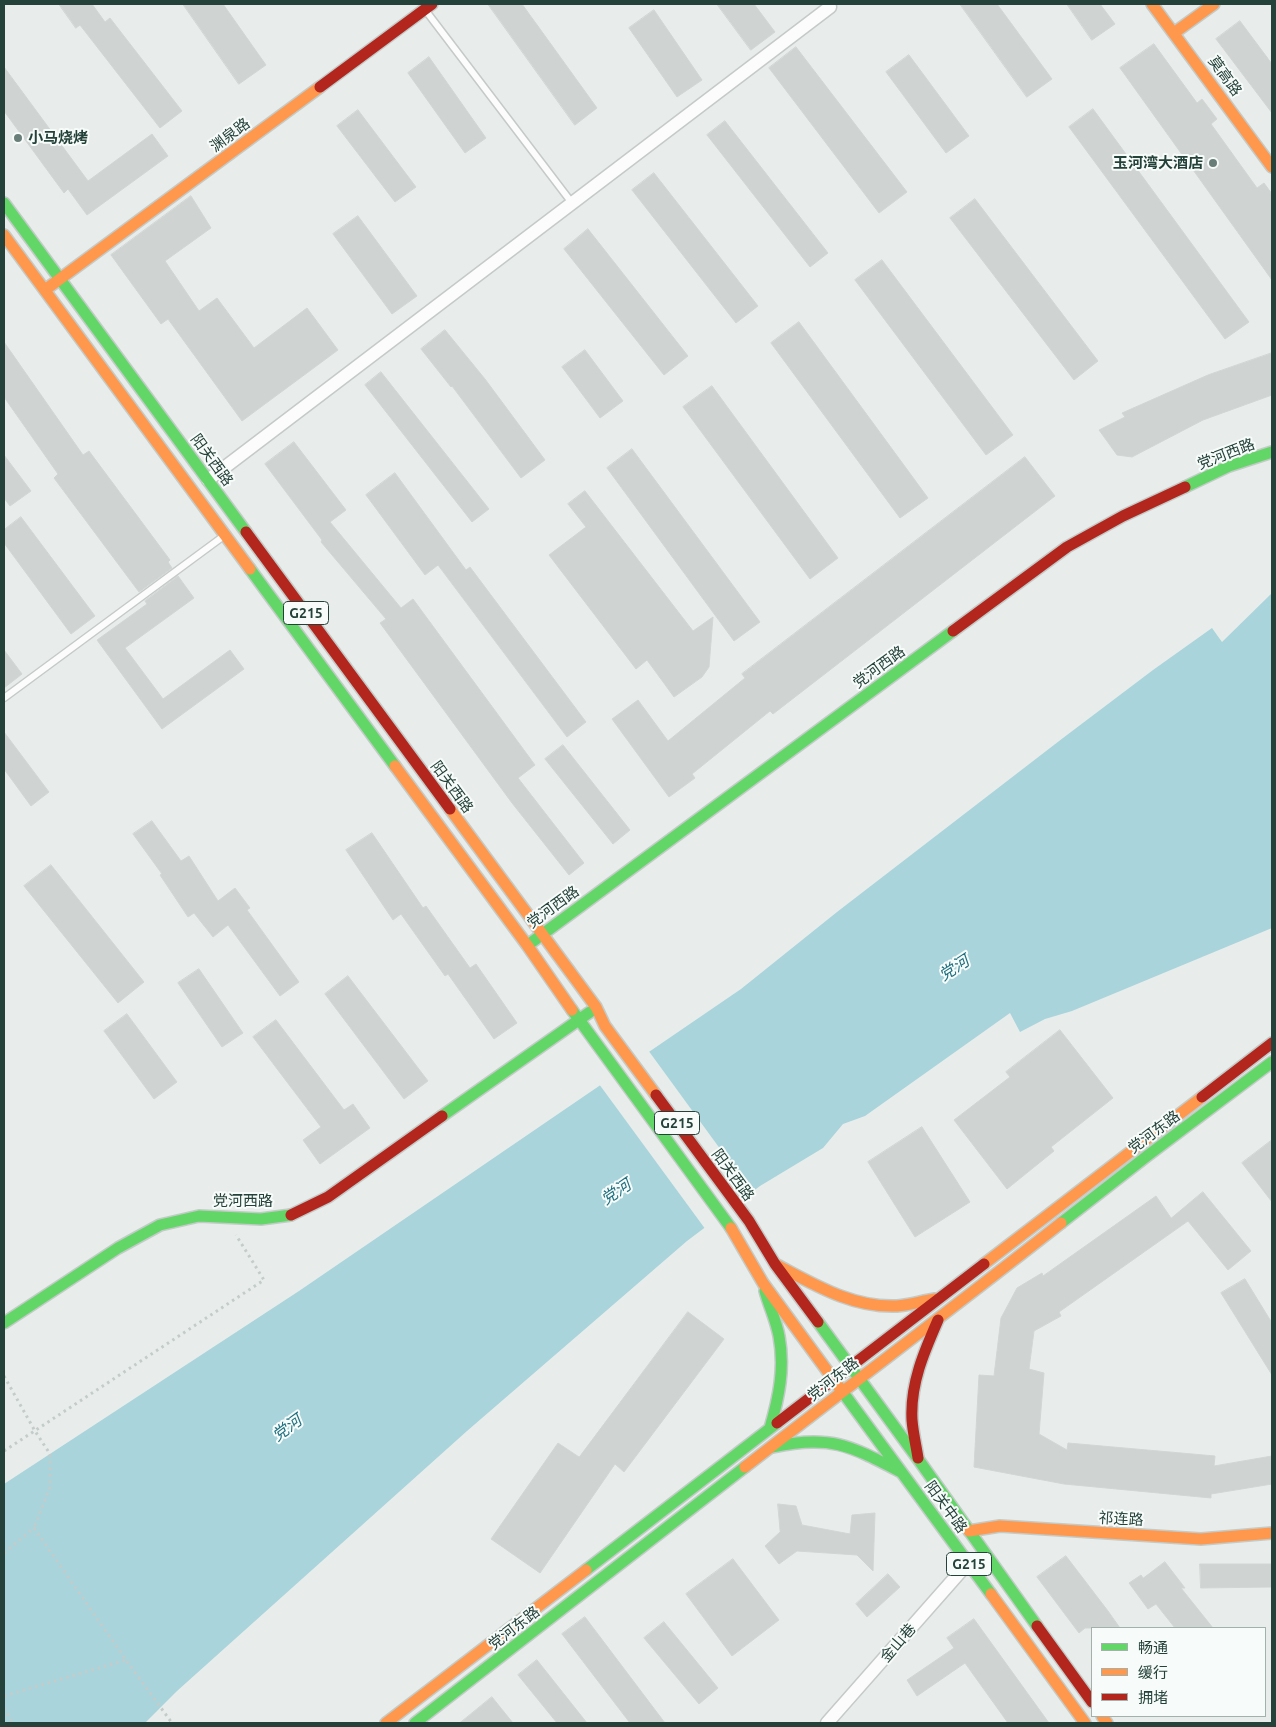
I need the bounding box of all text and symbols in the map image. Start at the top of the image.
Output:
street label: 莫高路 [1204,53,1246,99]
street label: 渊泉路 [207,114,253,156]
place label: 小马烧烤 [28,129,88,147]
marker: 小马烧烤 [12,132,24,144]
place label: 玉河湾大酒店 [1113,154,1203,172]
marker: 玉河湾大酒店 [1207,157,1219,169]
street label: 阳关西路 [187,430,237,490]
street label: 党河西路 [1195,435,1257,473]
road number: G215 [284,602,328,624]
street label: 党河西路 [849,642,909,692]
street label: 阳关西路 [427,757,477,817]
street label: 党河西路 [523,882,583,932]
water label: 党河 [935,951,973,985]
street label: 党河东路 [1125,1107,1183,1157]
road number: G215 [654,1112,700,1134]
street label: 阳关西路 [708,1145,758,1205]
water label: 党河 [597,1175,635,1209]
street label: 党河西路 [213,1192,273,1210]
street label: 党河东路 [804,1353,862,1405]
water label: 党河 [268,1411,306,1445]
street label: 阳关中路 [921,1477,971,1537]
street label: 祁连路 [1098,1509,1144,1529]
road number: G215 [946,1552,992,1576]
street label: 党河东路 [485,1602,543,1654]
street label: 金山巷 [876,1620,920,1666]
legend [1091,1627,1266,1717]
text: 畅通 [1138,1639,1168,1656]
text: 缓行 [1138,1664,1168,1681]
text: 拥堵 [1138,1689,1168,1706]

